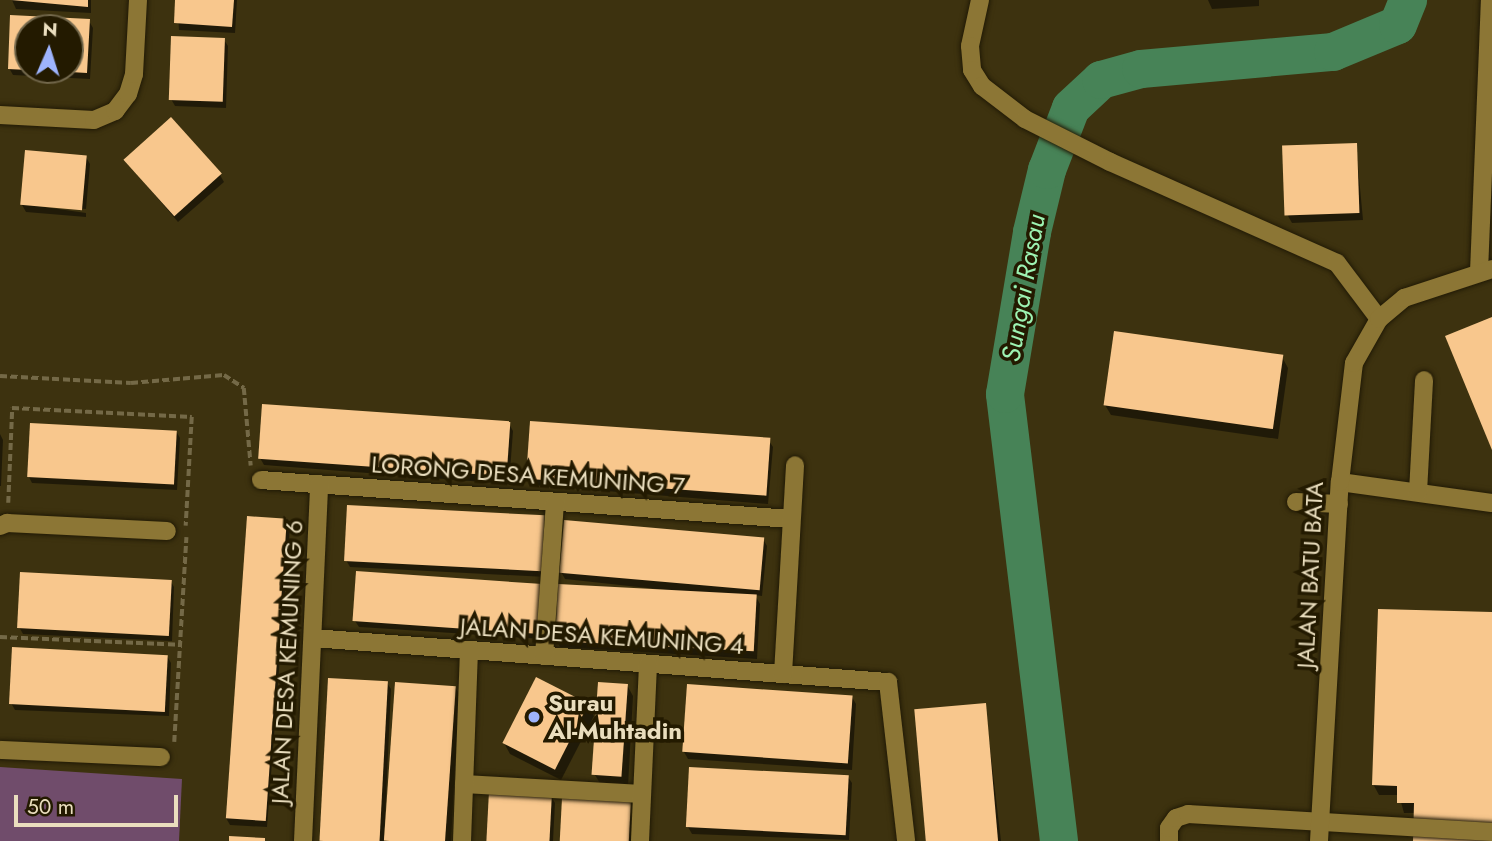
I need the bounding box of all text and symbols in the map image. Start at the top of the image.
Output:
north arrow [14,14,84,84]
text: N [42,16,58,43]
water label: Sungai Rasau [996,212,1052,364]
street label: LORONG DESA KEMUNING 7 [370,450,686,500]
street label: JALAN BATU BATA [1291,481,1329,669]
street label: JALAN DESA KEMUNING 6 [265,519,309,805]
street label: JALAN DESA KEMUNING 4 [459,612,745,660]
place label: Surau Al-Muhtadin [548,689,682,745]
marker: Surau Al-Muhtadin [526,709,542,725]
scale bar [18,782,182,826]
text: 50 m [27,792,74,822]

